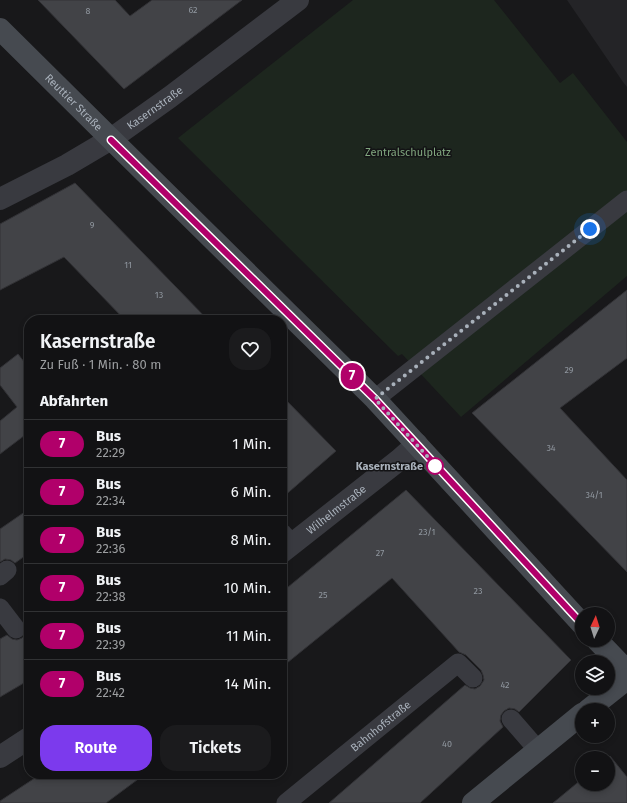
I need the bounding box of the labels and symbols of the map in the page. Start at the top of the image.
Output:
house number: 62 [188,5,198,15]
house number: 8 [86,6,91,16]
street label: Reuttier Straße [42,71,105,133]
street label: Kasernstraße [124,83,185,132]
park label: Zentralschulplatz [365,146,451,159]
your location [580,219,600,239]
house number: 9 [90,220,95,230]
house number: 11 [124,260,132,270]
house number: 13 [155,290,163,300]
line badge: 7 [339,363,365,389]
house number: 29 [564,365,574,375]
house number: 34 [546,443,556,453]
marker: Kasernstraße [426,457,444,475]
place label: Kasernstraße [356,460,423,473]
street label: Wilhelmstraße [304,482,369,537]
house number: 34/1 [585,490,603,500]
house number: 23/1 [419,527,435,537]
house number: 27 [376,548,384,558]
house number: 23 [474,586,482,596]
house number: 25 [319,590,328,600]
north arrow [575,607,615,647]
house number: 42 [500,680,510,690]
street label: Bahnhofstraße [348,698,413,754]
house number: 40 [442,739,452,749]

